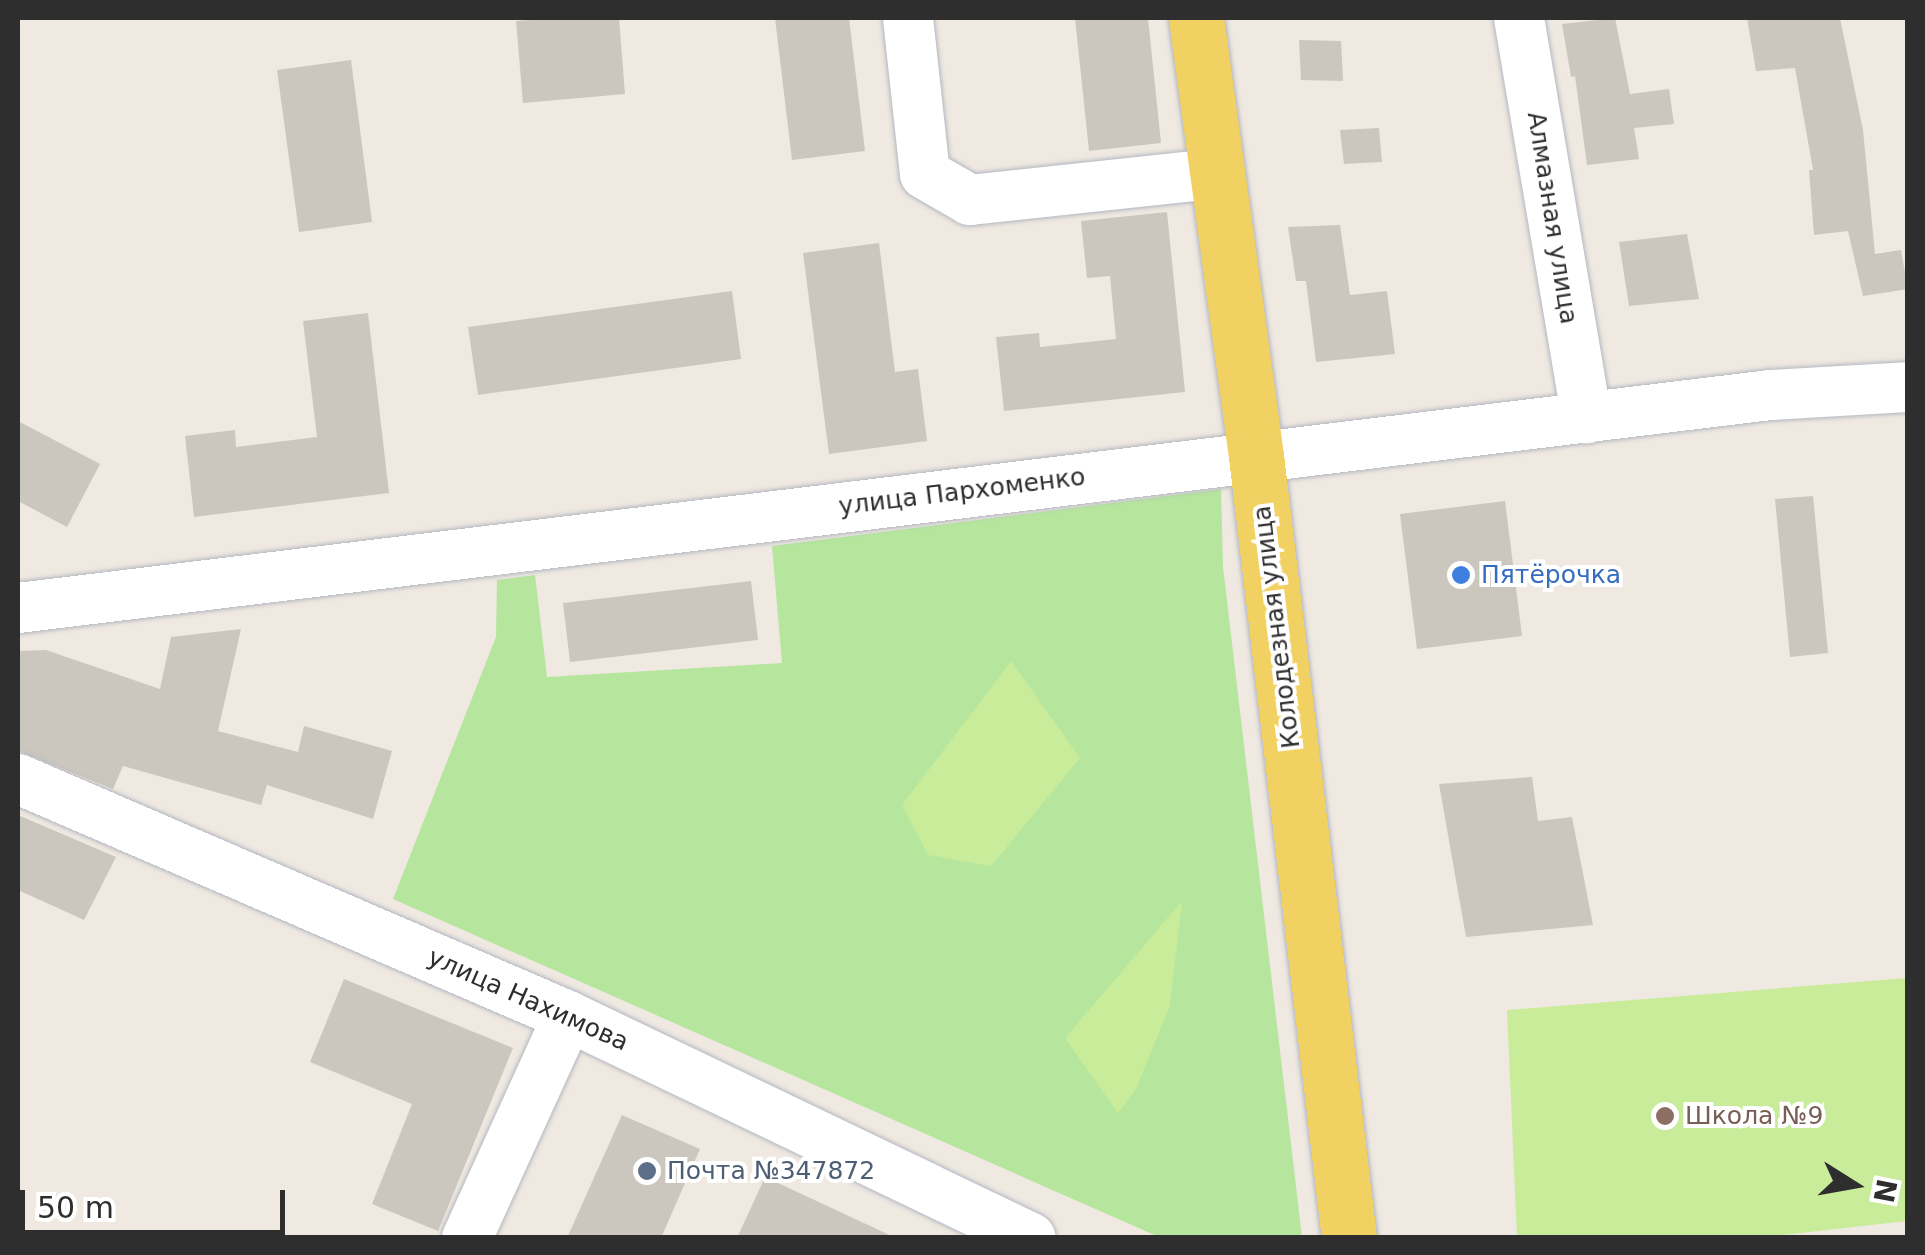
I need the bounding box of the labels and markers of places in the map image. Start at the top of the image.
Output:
place label: Пятёрочка [1481,560,1621,590]
marker: Пятёрочка [1450,564,1472,586]
place label: Школа №9 [1685,1101,1823,1131]
marker: Школа №9 [1654,1105,1676,1127]
place label: Почта №347872 [667,1156,875,1186]
marker: Почта №347872 [636,1160,658,1182]

